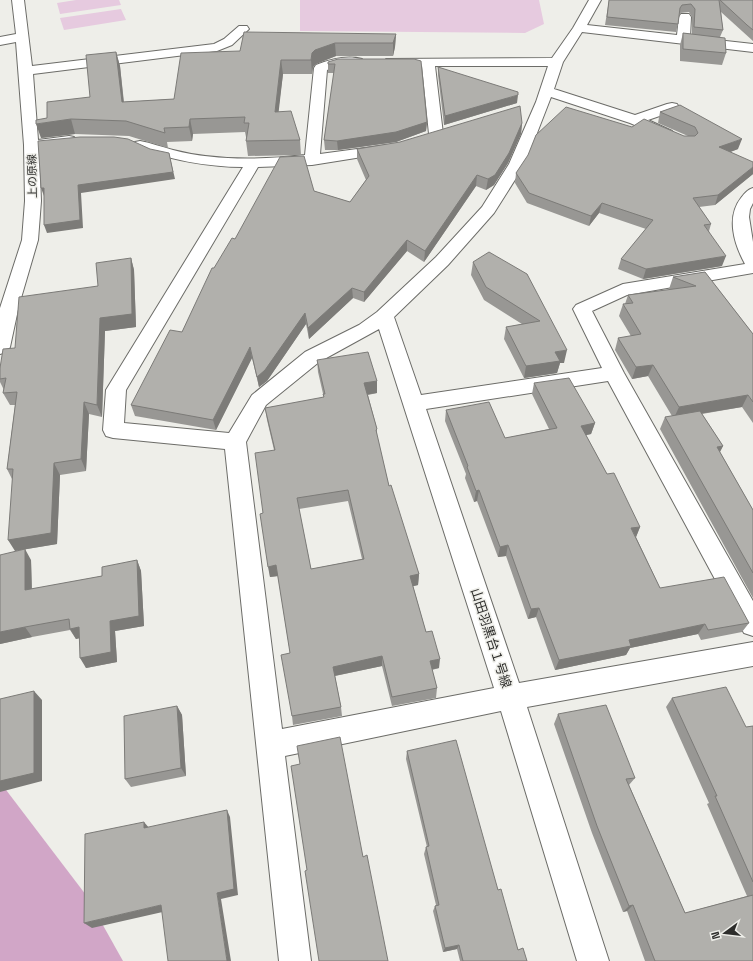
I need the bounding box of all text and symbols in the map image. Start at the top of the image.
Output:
street label: 上の原線 [25,154,39,198]
street label: 山田羽黒台１号線 [467,586,515,690]
north arrow [705,913,745,953]
text: N [708,930,723,941]

